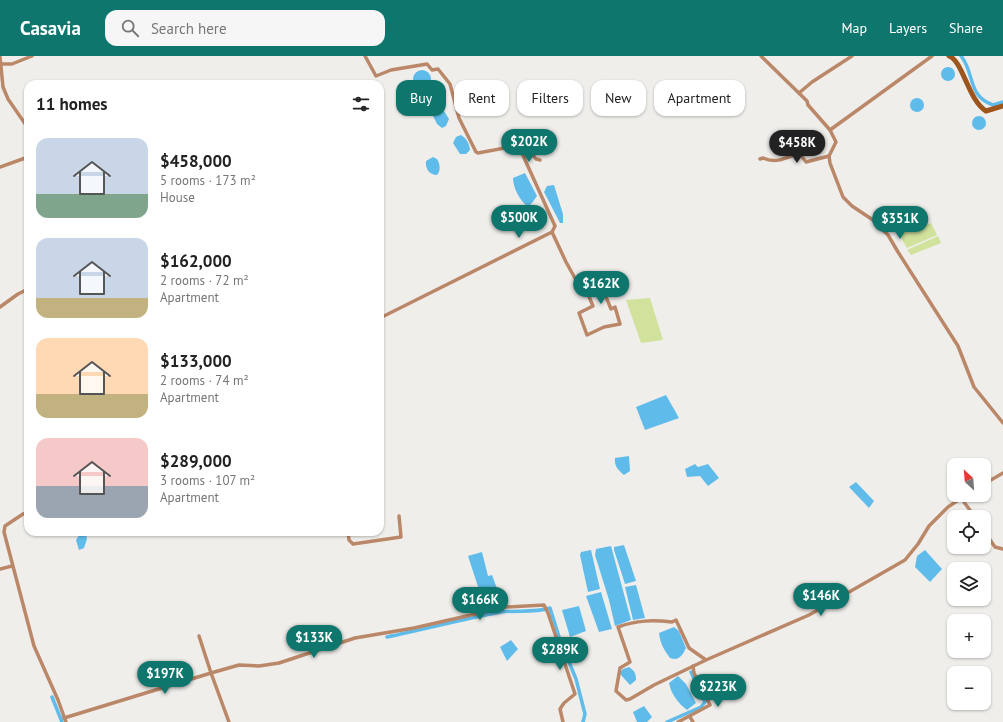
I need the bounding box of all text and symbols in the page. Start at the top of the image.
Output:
search box [105,10,385,46]
text: Casavia [20,16,81,40]
icon: search [119,17,141,39]
text: Search here [151,19,227,38]
text: Map [841,19,867,37]
text: Layers [889,19,927,37]
text: Share [949,19,983,37]
chip: Buy [396,80,446,116]
chip: Rent [454,80,509,116]
chip: Filters [517,80,583,116]
chip: New [591,80,646,116]
chip: Apartment [654,80,745,116]
text: 11 homes [36,93,107,115]
icon: filters [350,93,372,115]
pin: $202K [501,129,557,163]
pin: $458K [769,130,825,164]
text: $202K [510,133,548,150]
text: $458K [778,134,816,151]
text: $458,000 [160,150,232,172]
icon: home [68,154,116,202]
text: 5 rooms · 173 m² [160,172,256,189]
text: House [160,189,195,206]
pin: $500K [491,205,547,239]
pin: $351K [872,206,928,240]
text: $500K [500,209,538,226]
text: $351K [881,210,919,227]
text: $162,000 [160,250,232,272]
icon: home [68,254,116,302]
pin: $162K [573,271,629,305]
text: 2 rooms · 72 m² [160,272,249,289]
text: $162K [582,275,620,292]
text: Apartment [160,289,219,306]
text: $133,000 [160,350,232,372]
icon: home [68,354,116,402]
text: 2 rooms · 74 m² [160,372,249,389]
text: Apartment [160,389,219,406]
text: $289,000 [160,450,232,472]
icon: home [68,454,116,502]
north arrow [947,458,991,502]
map controls [947,458,991,710]
text: 3 rooms · 107 m² [160,472,255,489]
text: Apartment [160,489,219,506]
button: locate [947,510,991,554]
button: layers [947,562,991,606]
pin: $146K [793,583,849,617]
pin: $166K [452,587,508,621]
text: $146K [802,587,840,604]
text: $166K [461,591,499,608]
button: + [947,614,991,658]
pin: $133K [286,625,342,659]
text: $133K [295,629,333,646]
pin: $289K [532,637,588,671]
text: $289K [541,641,579,658]
pin: $197K [137,661,193,695]
text: $197K [146,665,184,682]
button: − [947,666,991,710]
pin: $223K [690,674,746,708]
text: $223K [699,678,737,695]

